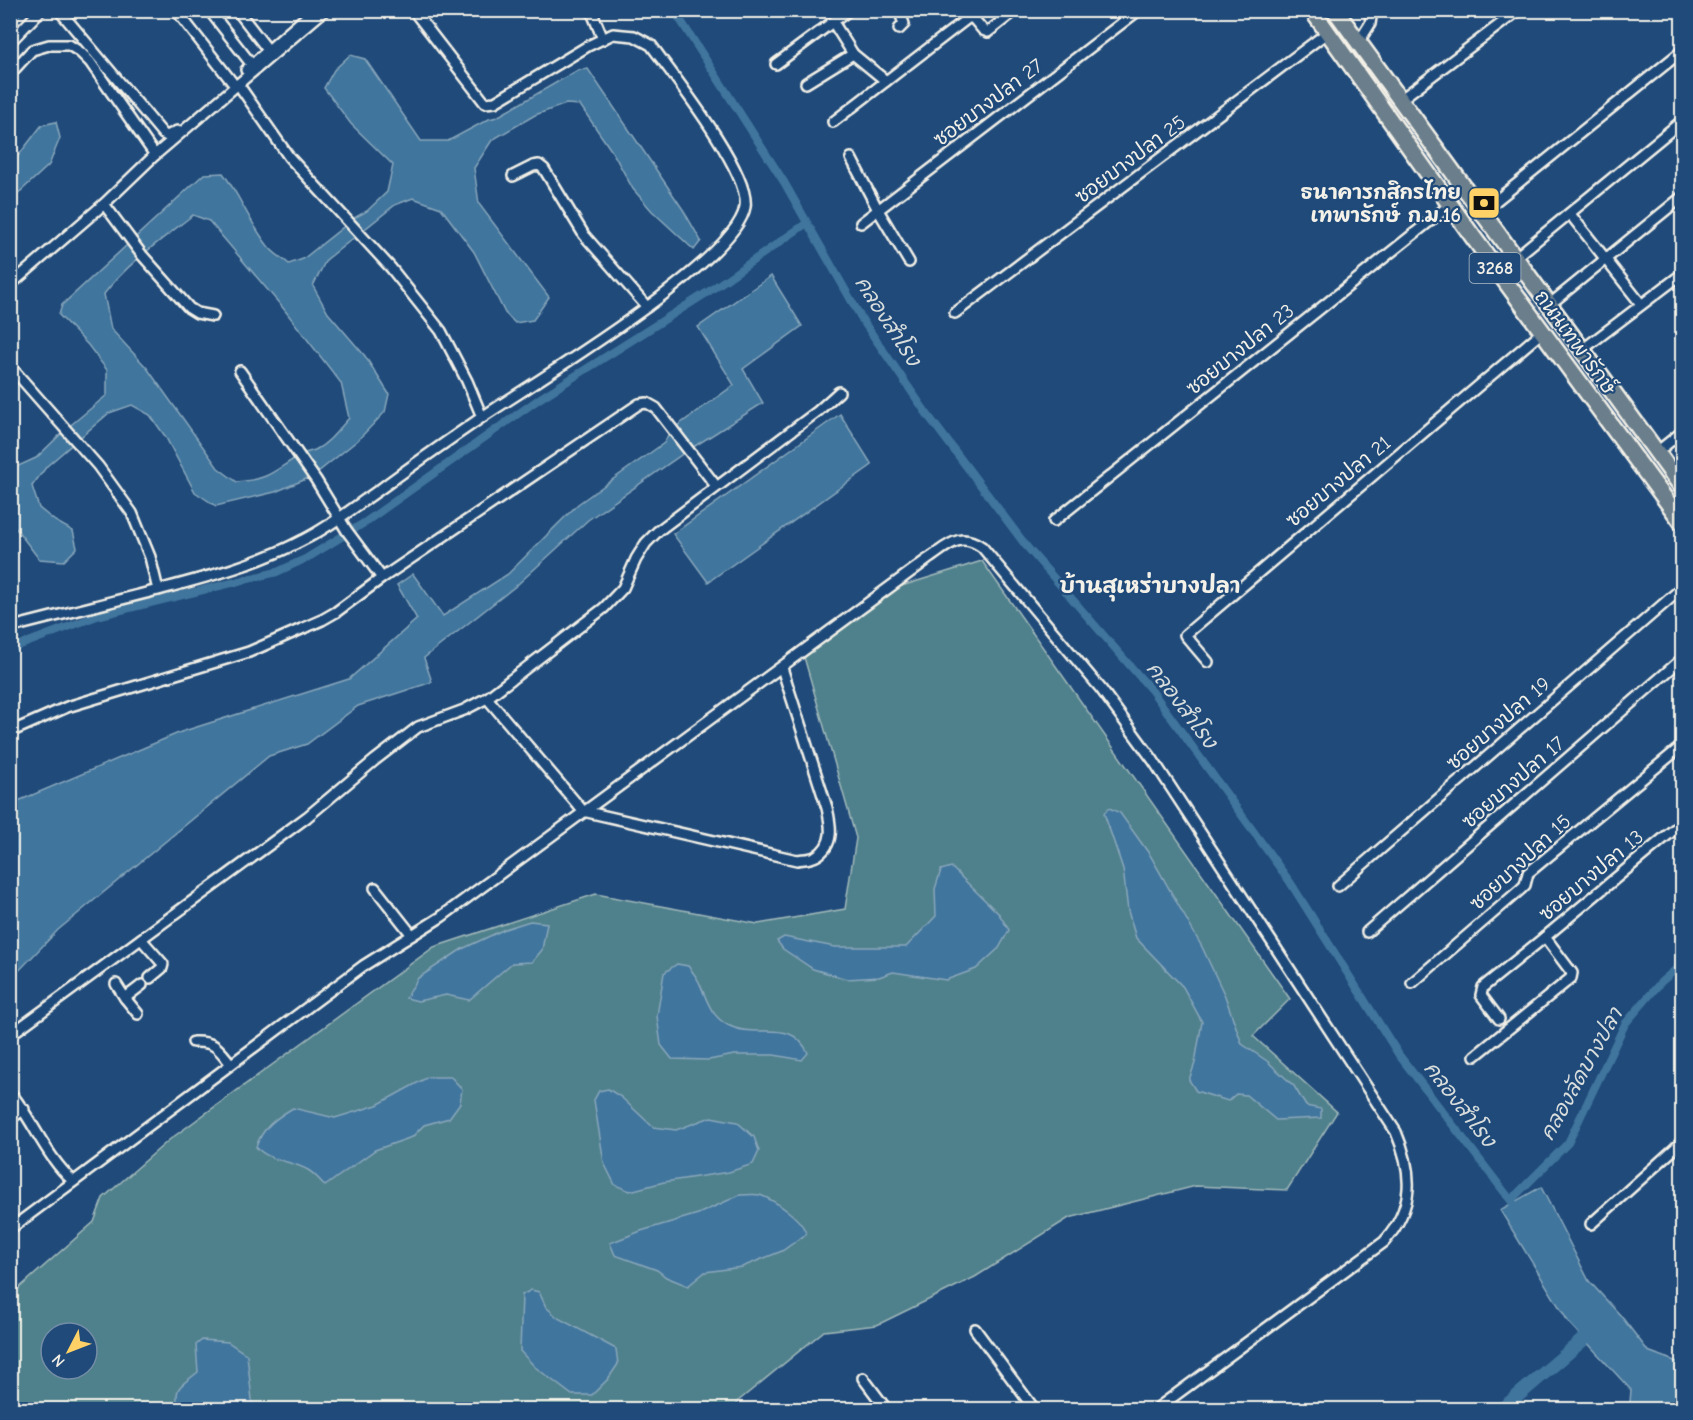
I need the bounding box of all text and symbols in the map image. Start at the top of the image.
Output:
street label: ซอยบางปลา 27 [929,54,1048,151]
street label: ซอยบางปลา 25 [1071,110,1190,208]
place label: ธนาคารกสิกรไทย เทพารักษ์ ก.ม.16 [1300,179,1461,227]
bank icon: ธนาคารกสิกรไทย เทพารักษ์ ก.ม.16 [1466,185,1502,221]
road number: 3268 [1470,253,1520,283]
water label: คลองสำโรง [850,271,929,372]
street label: ถนนเทพารักษ์ [1530,284,1623,400]
street label: ซอยบางปลา 23 [1182,299,1299,400]
street label: ซอยบางปลา 21 [1281,431,1395,532]
district label: บ้านสุเหร่าบางปลา [1060,571,1240,602]
water label: คลองสำโรง [1142,656,1225,754]
street label: ซอยบางปลา 19 [1442,672,1555,774]
street label: ซอยบางปลา 17 [1457,731,1570,833]
street label: ซอยบางปลา 15 [1465,810,1576,915]
street label: ซอยบางปลา 13 [1535,825,1648,926]
water label: คลองลัดบางปลา [1535,1002,1628,1144]
water label: คลองสำโรง [1419,1055,1504,1153]
north arrow [39,1321,99,1381]
text: N [48,1350,69,1370]

